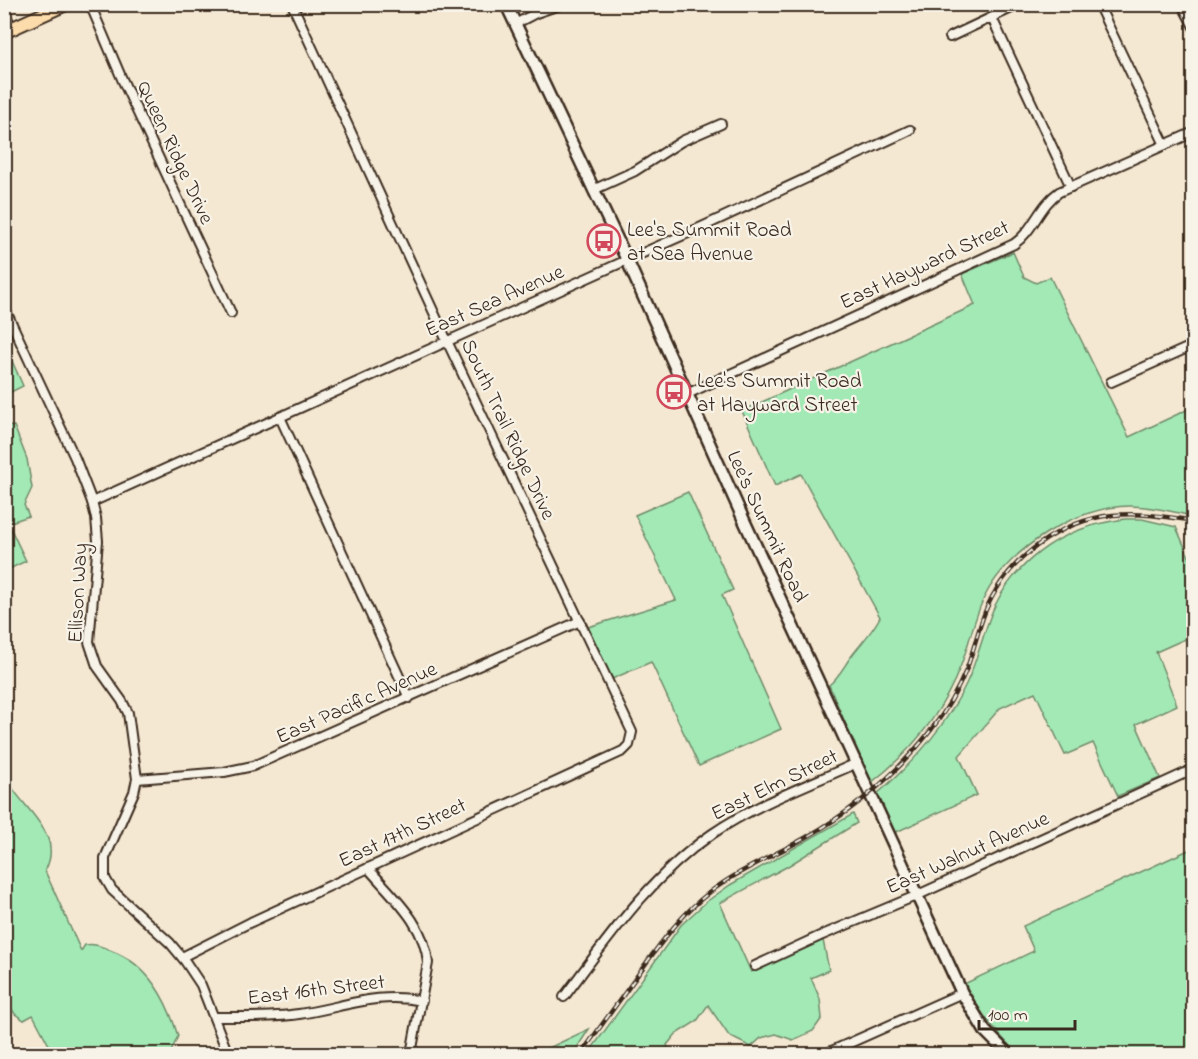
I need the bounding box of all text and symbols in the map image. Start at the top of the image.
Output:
street label: Queen Ridge Drive [126,76,221,231]
street label: East Hayward Street [835,213,1015,320]
place label: Lee's Summit Road at Sea Avenue [627,216,792,270]
bus stop icon: Lee's Summit Road at Sea Avenue [586,223,622,259]
street label: East Sea Avenue [420,258,570,346]
street label: South Trail Ridge Drive [450,335,562,526]
place label: Lee's Summit Road at Hayward Street [697,367,862,423]
bus stop icon: Lee's Summit Road at Hayward Street [656,374,692,410]
street label: Lee's Summit Road [718,446,815,608]
street label: Ellison Way [61,542,99,644]
street label: East Pacific Avenue [272,655,443,753]
street label: East Elm Street [706,742,843,829]
street label: East 17th Street [334,791,472,876]
street label: East Walnut Avenue [881,804,1055,903]
street label: East 16th Street [246,968,387,1014]
scale bar [979,993,1075,1031]
text: 100 m [988,1003,1028,1029]

